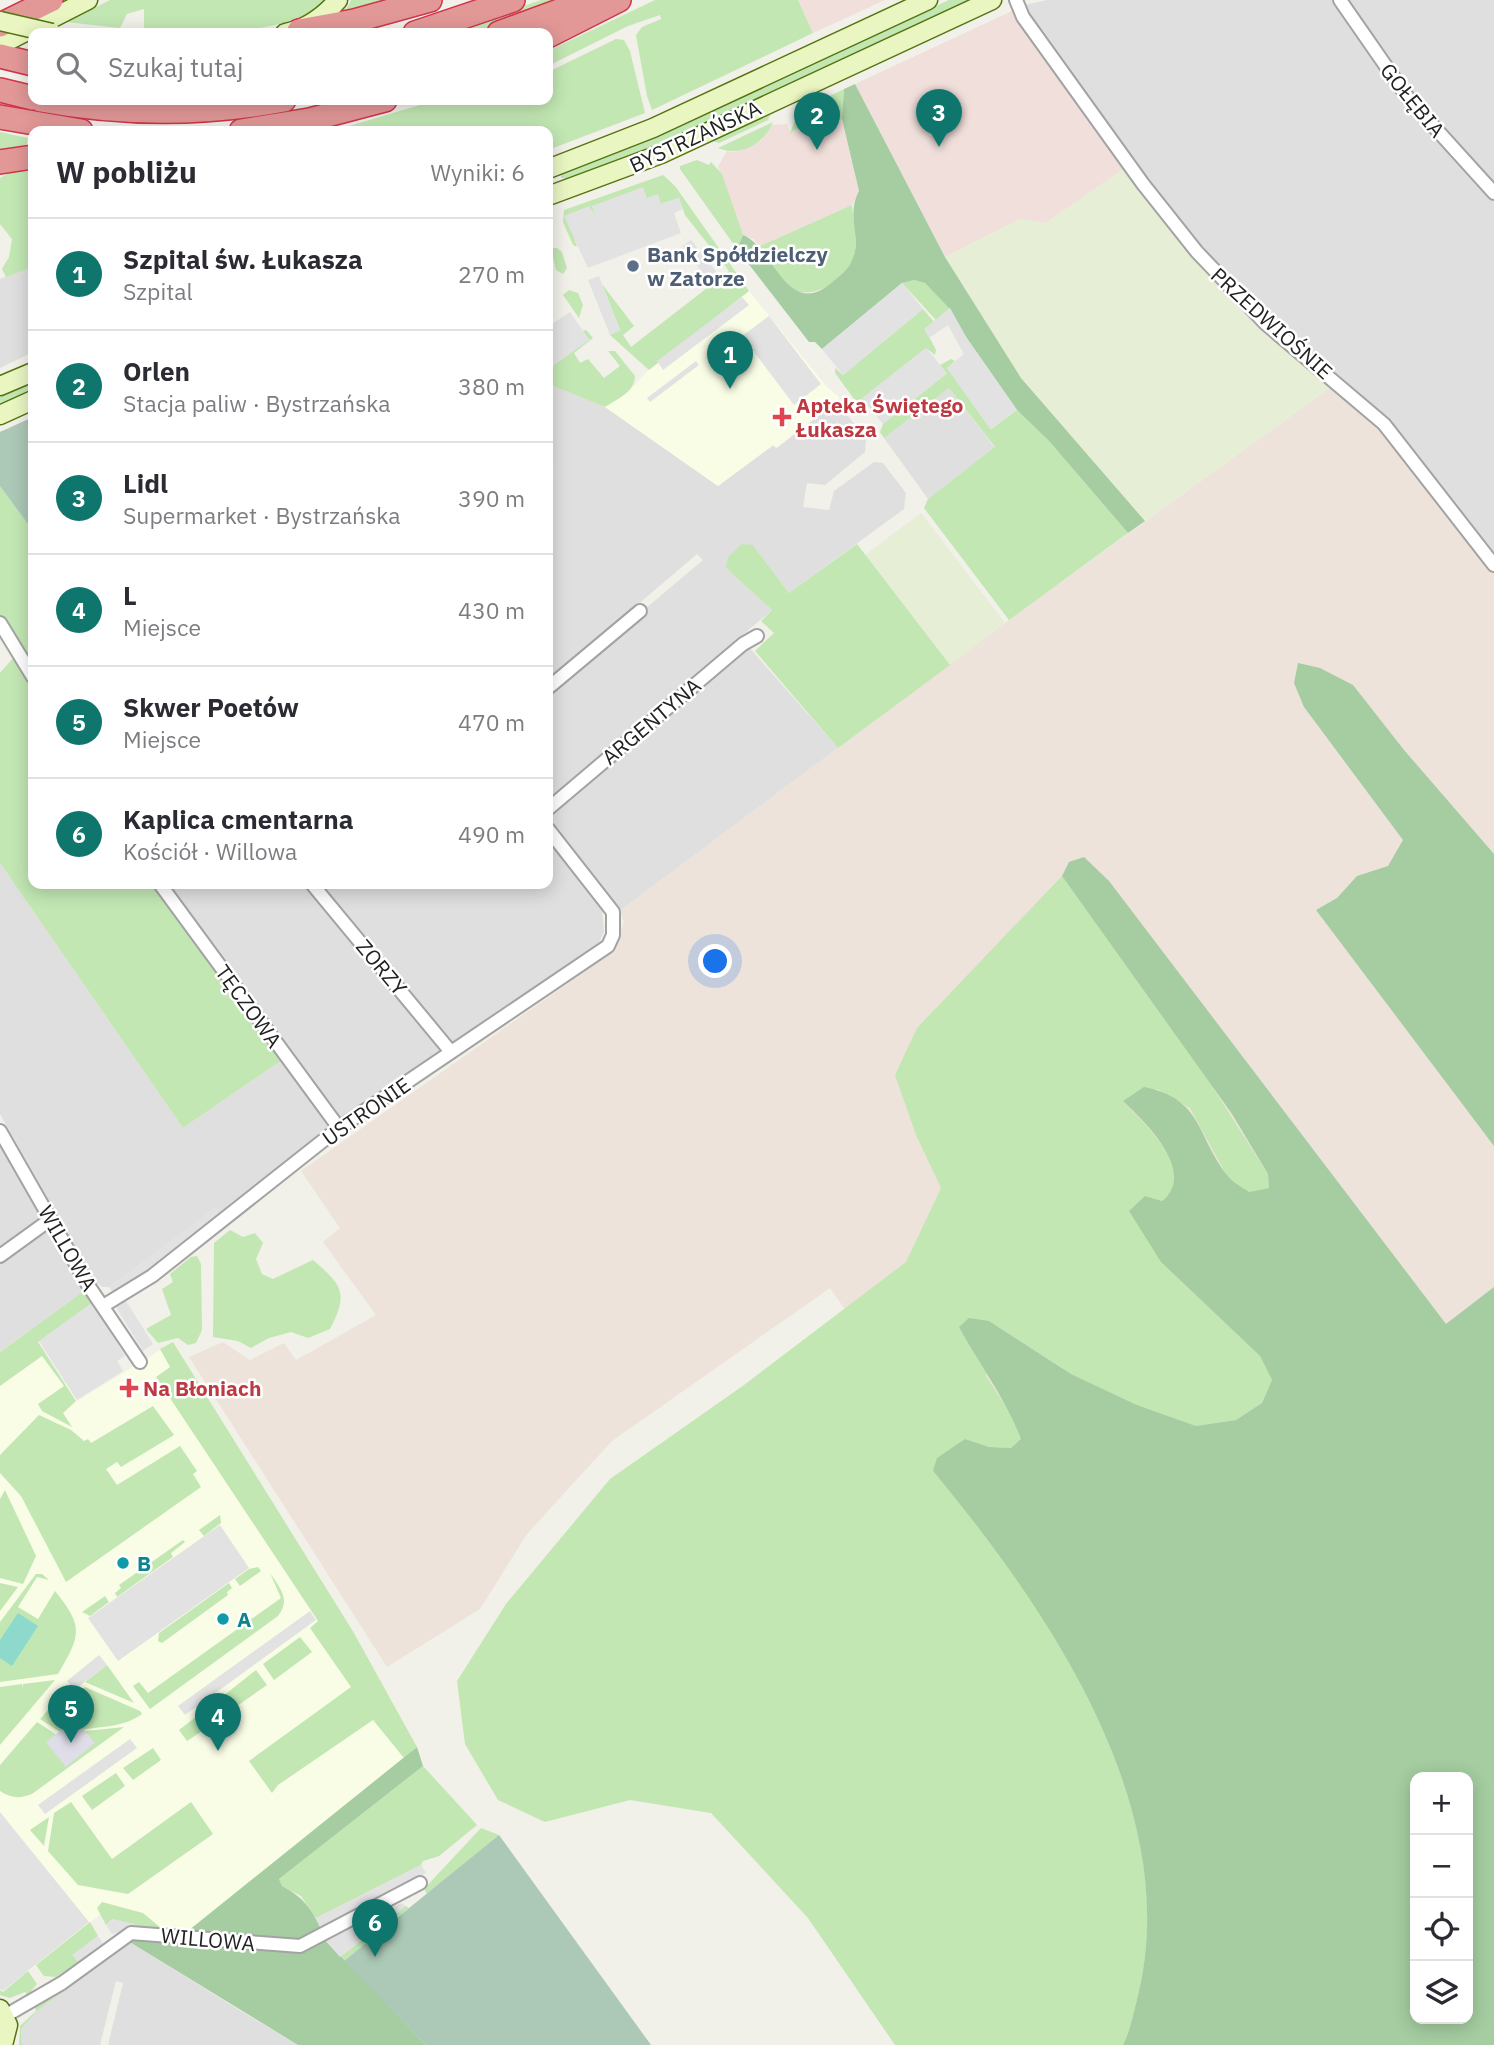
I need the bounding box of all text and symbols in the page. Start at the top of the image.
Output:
search box [28,28,553,105]
icon: search [52,48,90,86]
text: Szukaj tutaj [108,50,243,84]
street label: GOŁĘBIA [1374,57,1452,143]
pin: 3 [916,89,962,147]
pin: 2 [794,92,840,150]
street label: BYSTRZAŃSKA [625,93,765,179]
text: W pobliżu [56,152,197,191]
text: Wyniki: 6 [430,157,525,187]
place label: Bank Spółdzielczy w Zatorze [647,240,828,292]
text: Szpital św. Łukasza [123,242,363,276]
marker: Bank Spółdzielczy w Zatorze [625,258,641,274]
text: 1 [72,259,86,289]
text: 270 m [458,259,525,289]
street label: PRZEDWIOŚNIE [1205,261,1339,385]
text: Szpital [123,276,193,306]
pin: 1 [707,331,753,389]
text: Orlen [123,354,190,388]
text: 2 [72,371,86,401]
text: 380 m [458,371,525,401]
text: Stacja paliw · Bystrzańska [123,388,391,418]
place label: Apteka Świętego Łukasza [795,391,964,443]
marker: Apteka Świętego Łukasza [774,409,790,425]
text: Lidl [123,466,168,500]
text: 3 [72,483,86,513]
text: 390 m [458,483,525,513]
text: Supermarket · Bystrzańska [123,500,401,530]
text: L [123,578,137,612]
text: 4 [72,595,86,625]
text: 430 m [458,595,525,625]
text: Miejsce [123,612,201,642]
street label: ARGENTYNA [596,671,706,771]
text: Skwer Poetów [123,690,299,724]
text: 5 [72,707,86,737]
text: 470 m [458,707,525,737]
text: Miejsce [123,724,201,754]
text: Kaplica cmentarna [123,802,353,836]
text: 6 [72,819,86,849]
text: 490 m [458,819,525,849]
text: Kościół · Willowa [123,836,297,866]
street label: ZORZY [350,933,414,1001]
your location [698,944,732,978]
street label: TĘCZOWA [209,959,289,1053]
street label: USTRONIE [316,1070,416,1152]
street label: WILLOWA [32,1200,104,1296]
place label: Na Błoniach [143,1374,261,1402]
marker: Na Błoniach [121,1380,137,1396]
place label: B [137,1549,151,1577]
marker: B [115,1555,131,1571]
place label: A [237,1605,251,1633]
marker: A [215,1611,231,1627]
pin: 5 [48,1685,94,1743]
pin: 4 [195,1693,241,1751]
map controls [1410,1772,1473,2024]
button: + [1410,1772,1473,1835]
button: − [1410,1835,1473,1898]
button: locate [1410,1898,1473,1961]
pin: 6 [352,1899,398,1957]
street label: WILLOWA [160,1921,256,1957]
button: layers [1410,1961,1473,2024]

